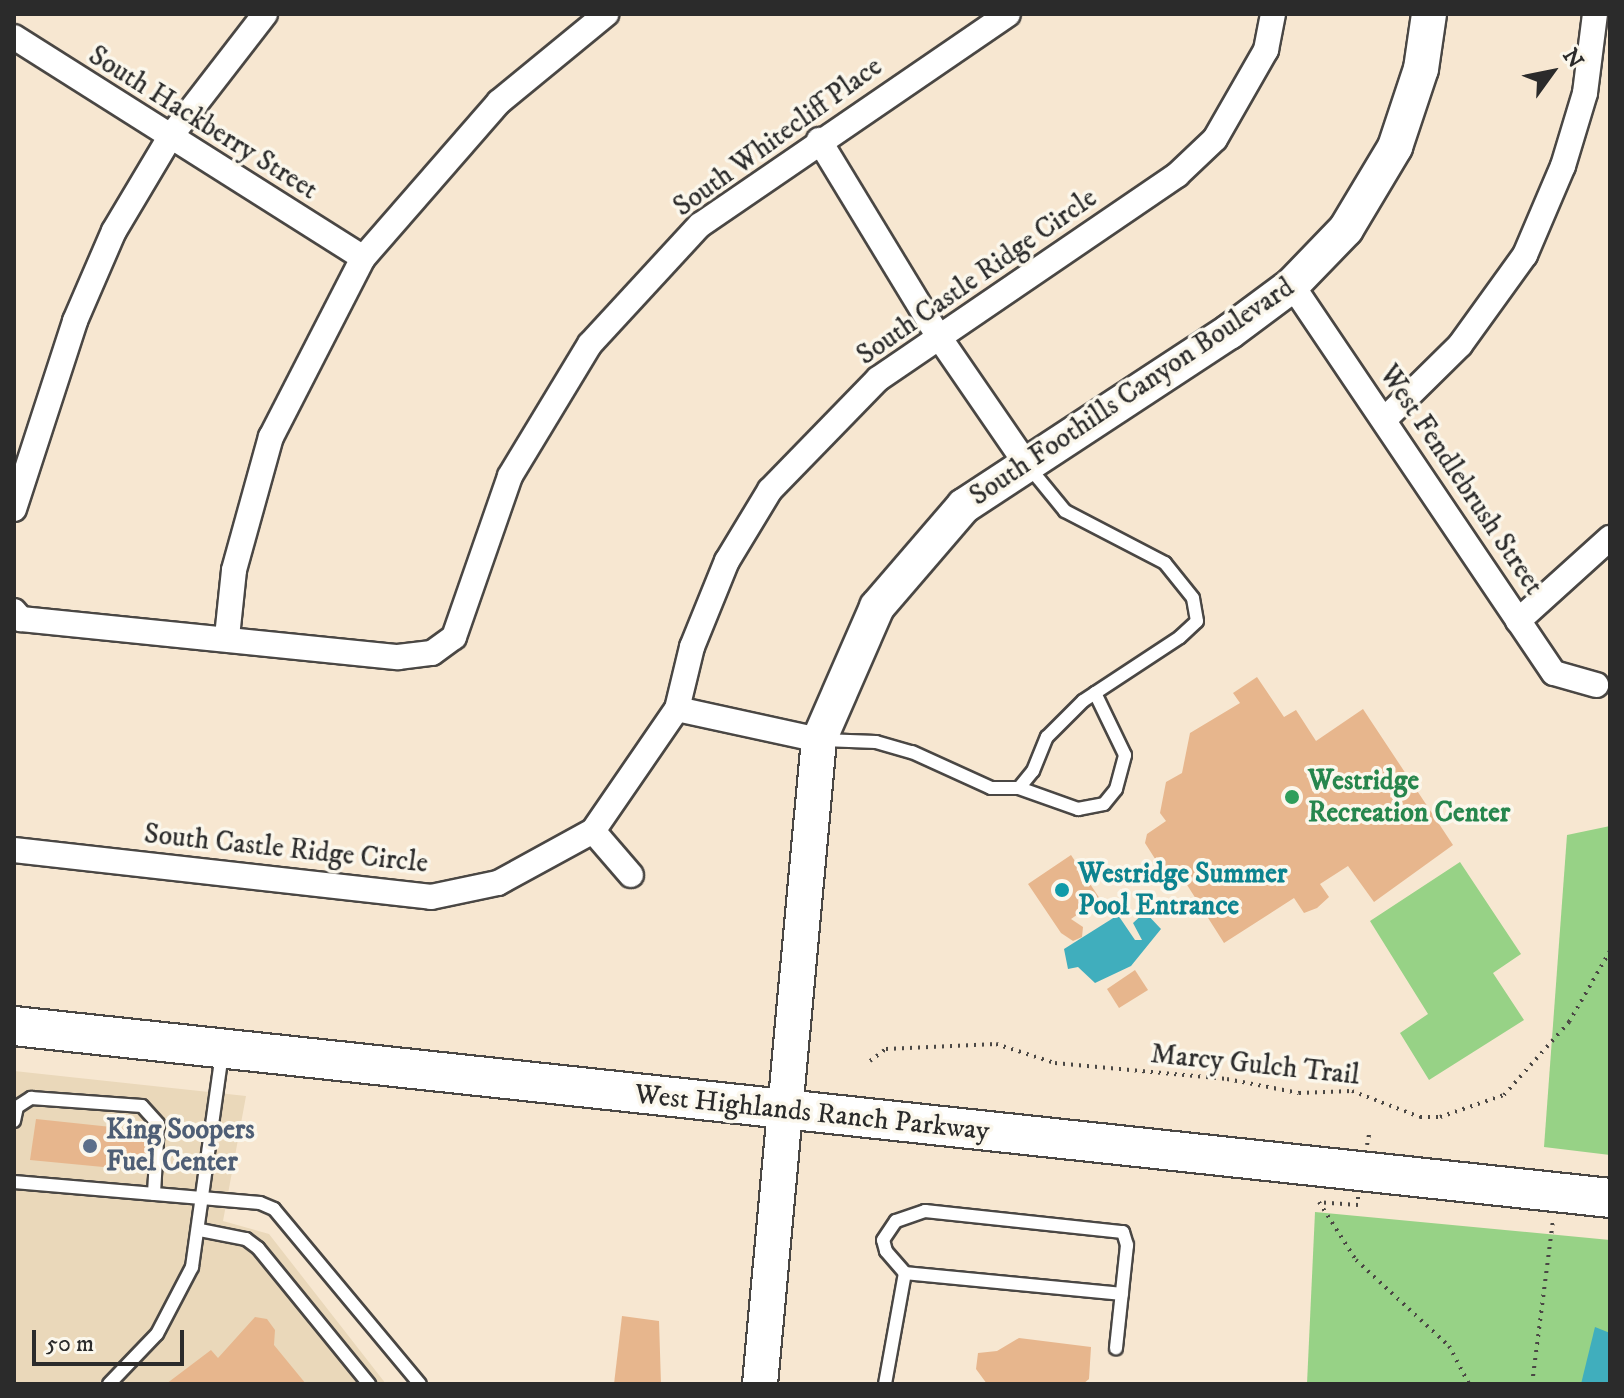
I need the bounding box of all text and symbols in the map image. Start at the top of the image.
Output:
north arrow [1512,32,1592,112]
street label: South Hackberry Street [82,39,324,207]
text: N [1556,44,1589,74]
street label: South Whitecliff Place [667,50,889,224]
street label: South Castle Ridge Circle [851,181,1103,373]
street label: South Foothills Canyon Boulevard [964,271,1300,513]
street label: West Fendlebrush Street [1372,359,1550,601]
place label: Westridge Recreation Center [1308,764,1510,830]
marker: Westridge Recreation Center [1283,788,1301,806]
street label: South Castle Ridge Circle [142,817,430,881]
place label: Westridge Summer Pool Entrance [1078,857,1287,923]
marker: Westridge Summer Pool Entrance [1053,881,1071,899]
street label: Marcy Gulch Trail [1149,1037,1361,1093]
street label: West Highlands Ranch Parkway [633,1078,991,1148]
place label: King Soopers Fuel Center [106,1113,254,1179]
marker: King Soopers Fuel Center [81,1137,99,1155]
scale bar [36,1314,188,1364]
text: 50 m [46,1329,94,1359]

